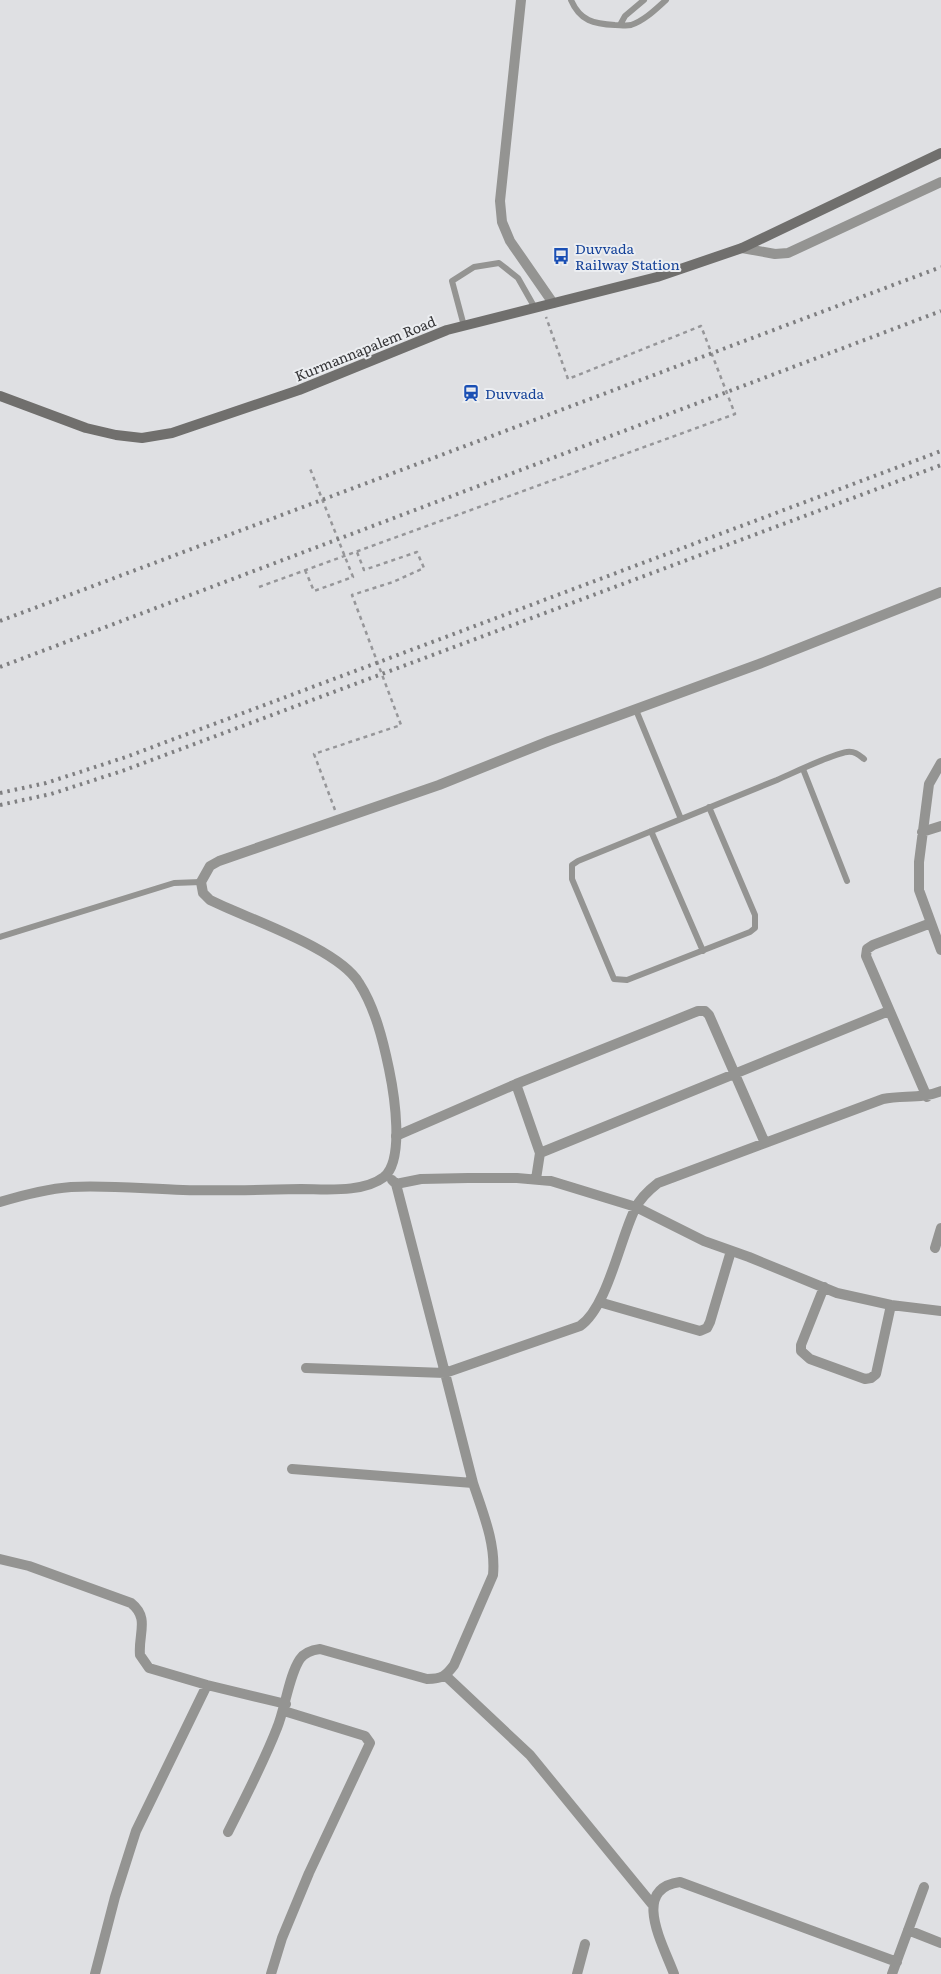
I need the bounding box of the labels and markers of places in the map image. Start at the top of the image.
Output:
place label: Duvvada Railway Station [575,238,680,274]
bus stop icon: Duvvada Railway Station [551,246,571,266]
station icon: Duvvada [461,383,481,403]
place label: Duvvada [485,383,545,403]

